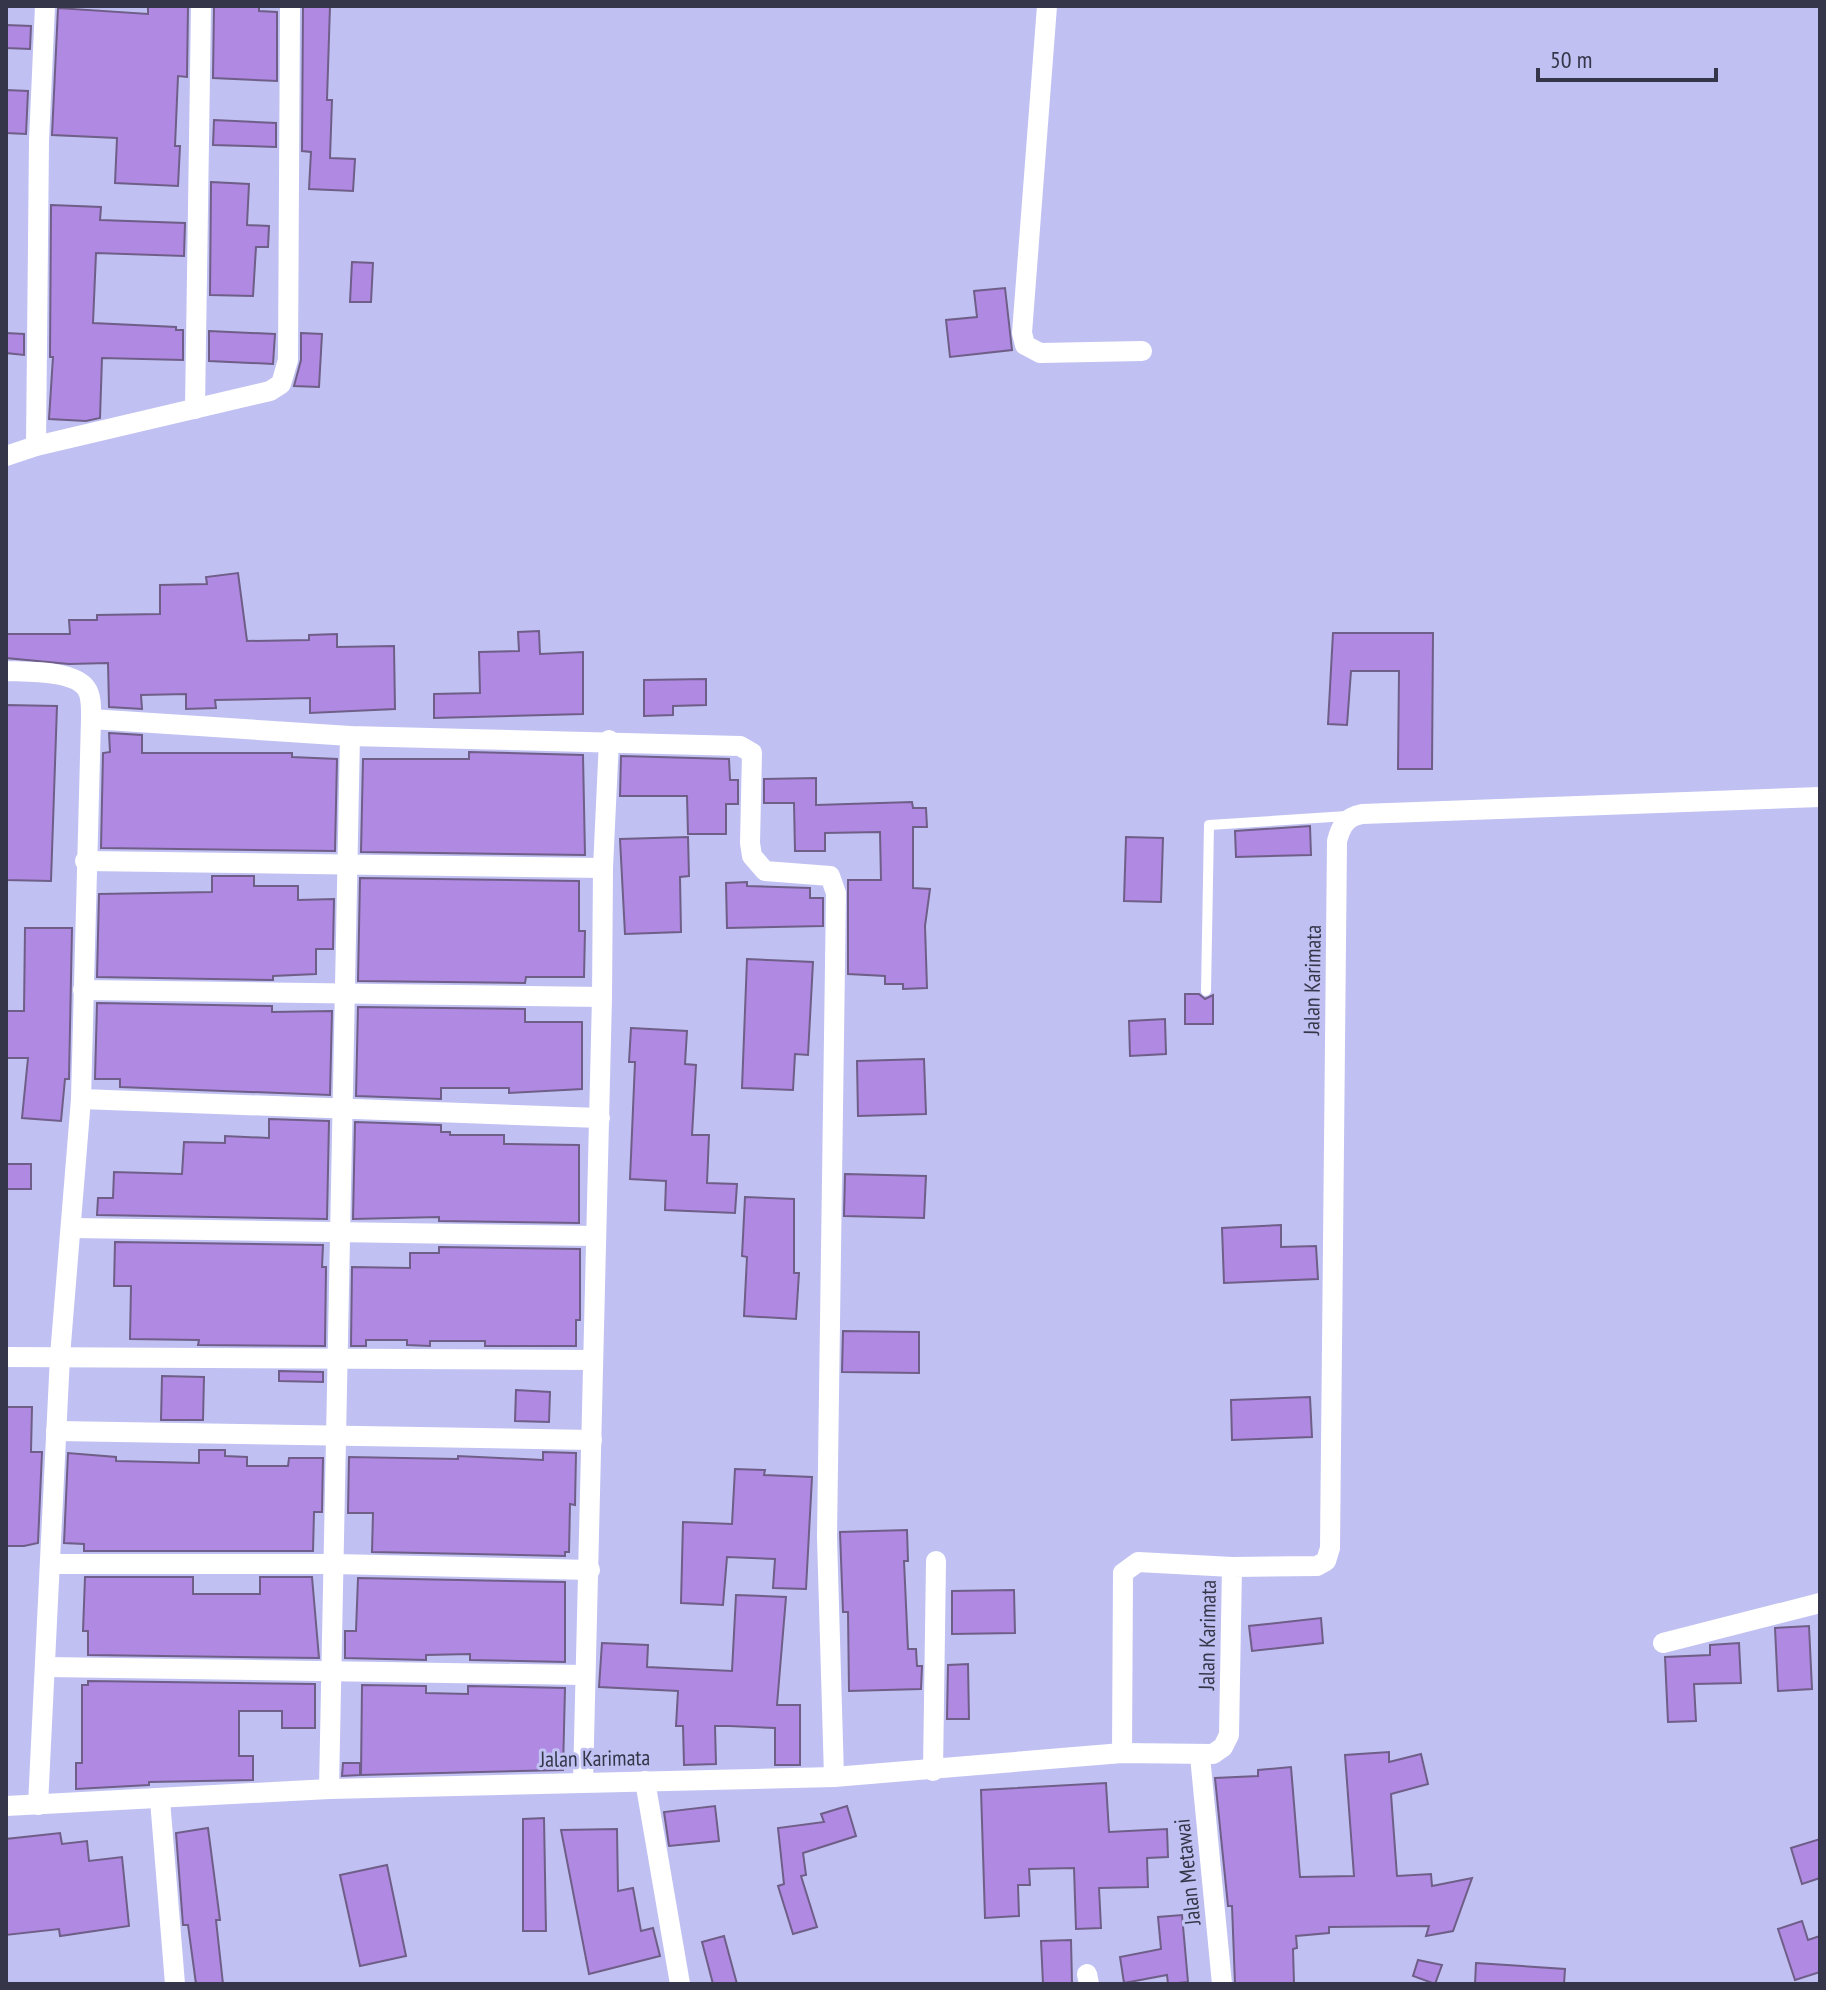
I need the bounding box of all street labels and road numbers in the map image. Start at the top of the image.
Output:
street label: Jalan Karimata [1297,925,1327,1036]
street label: Jalan Karimata [1192,1580,1222,1691]
street label: Jalan Karimata [539,1743,650,1773]
street label: Jalan Metawai [1167,1817,1207,1928]

